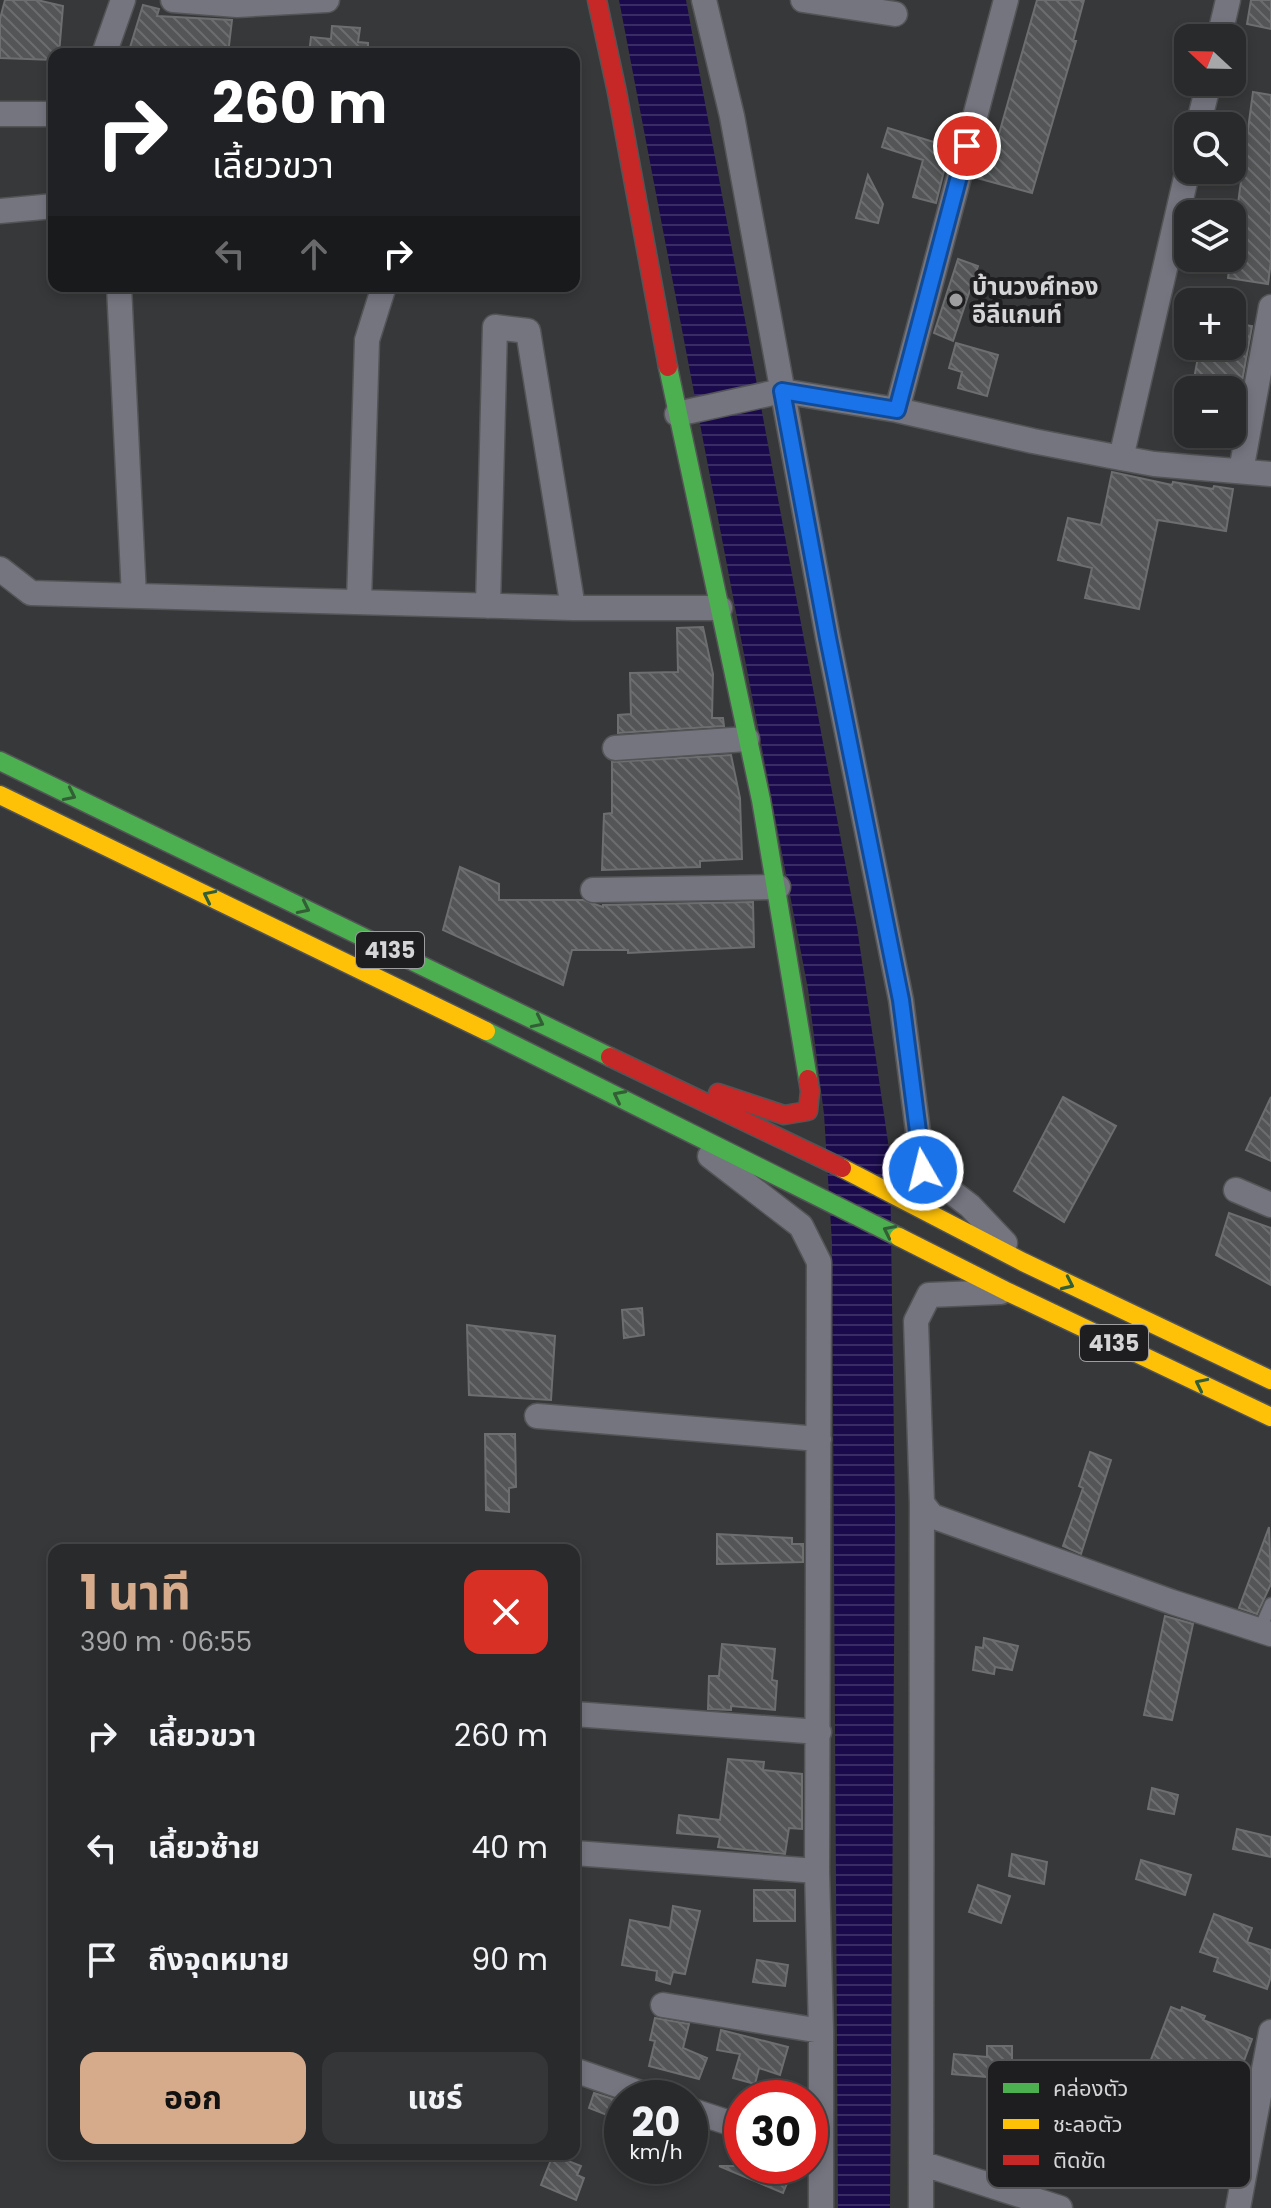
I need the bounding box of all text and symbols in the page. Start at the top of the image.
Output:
north arrow [1174,24,1246,96]
map controls [1174,24,1246,448]
text: 260 m [212,64,387,143]
icon: right [80,80,184,184]
pin [933,112,1001,180]
button: search [1174,112,1246,184]
icon: arrive [945,124,989,168]
text: เลี้ยวขวา [212,140,334,191]
button: layers [1174,200,1246,272]
icon: left [208,232,252,276]
icon: ahead [292,232,336,276]
icon: right [376,232,420,276]
place label: บ้านวงศ์ทอง อีลีแกนท์ [972,270,1098,331]
button: + [1174,288,1246,360]
marker: บ้านวงศ์ทอง อีลีแกนท์ [947,291,965,309]
button: − [1174,376,1246,448]
one-way arrow [62,785,77,801]
one-way arrow [203,890,217,906]
one-way arrow [296,899,310,915]
road number: 4135 [356,932,424,968]
one-way arrow [529,1012,544,1028]
one-way arrow [613,1090,628,1105]
position arrow [881,1128,965,1212]
one-way arrow [882,1225,897,1240]
one-way arrow [1060,1274,1075,1290]
road number: 4135 [1080,1325,1148,1361]
one-way arrow [1194,1378,1209,1394]
text: 1 นาที [80,1559,191,1626]
button: close [464,1570,548,1654]
text: 390 m · 06:55 [80,1624,252,1660]
icon: right [80,1714,124,1758]
text: เลี้ยวขวา [148,1714,256,1757]
text: 260 m [454,1714,548,1757]
icon: left [80,1826,124,1870]
text: เลี้ยวซ้าย [148,1826,260,1869]
text: 40 m [471,1826,548,1869]
icon: arrive [80,1938,124,1982]
text: ถึงจุดหมาย [148,1938,289,1981]
text: 90 m [471,1938,548,1981]
button: ออก [80,2052,306,2144]
button: แชร์ [322,2052,548,2144]
legend [987,2060,1251,2188]
text: คล่องตัว [1053,2073,1128,2104]
speed limit sign: 30 [724,2080,828,2184]
text: 20 [632,2094,680,2150]
text: ชะลอตัว [1053,2109,1123,2140]
text: km/h [629,2138,683,2166]
text: ติดขัด [1053,2145,1106,2176]

